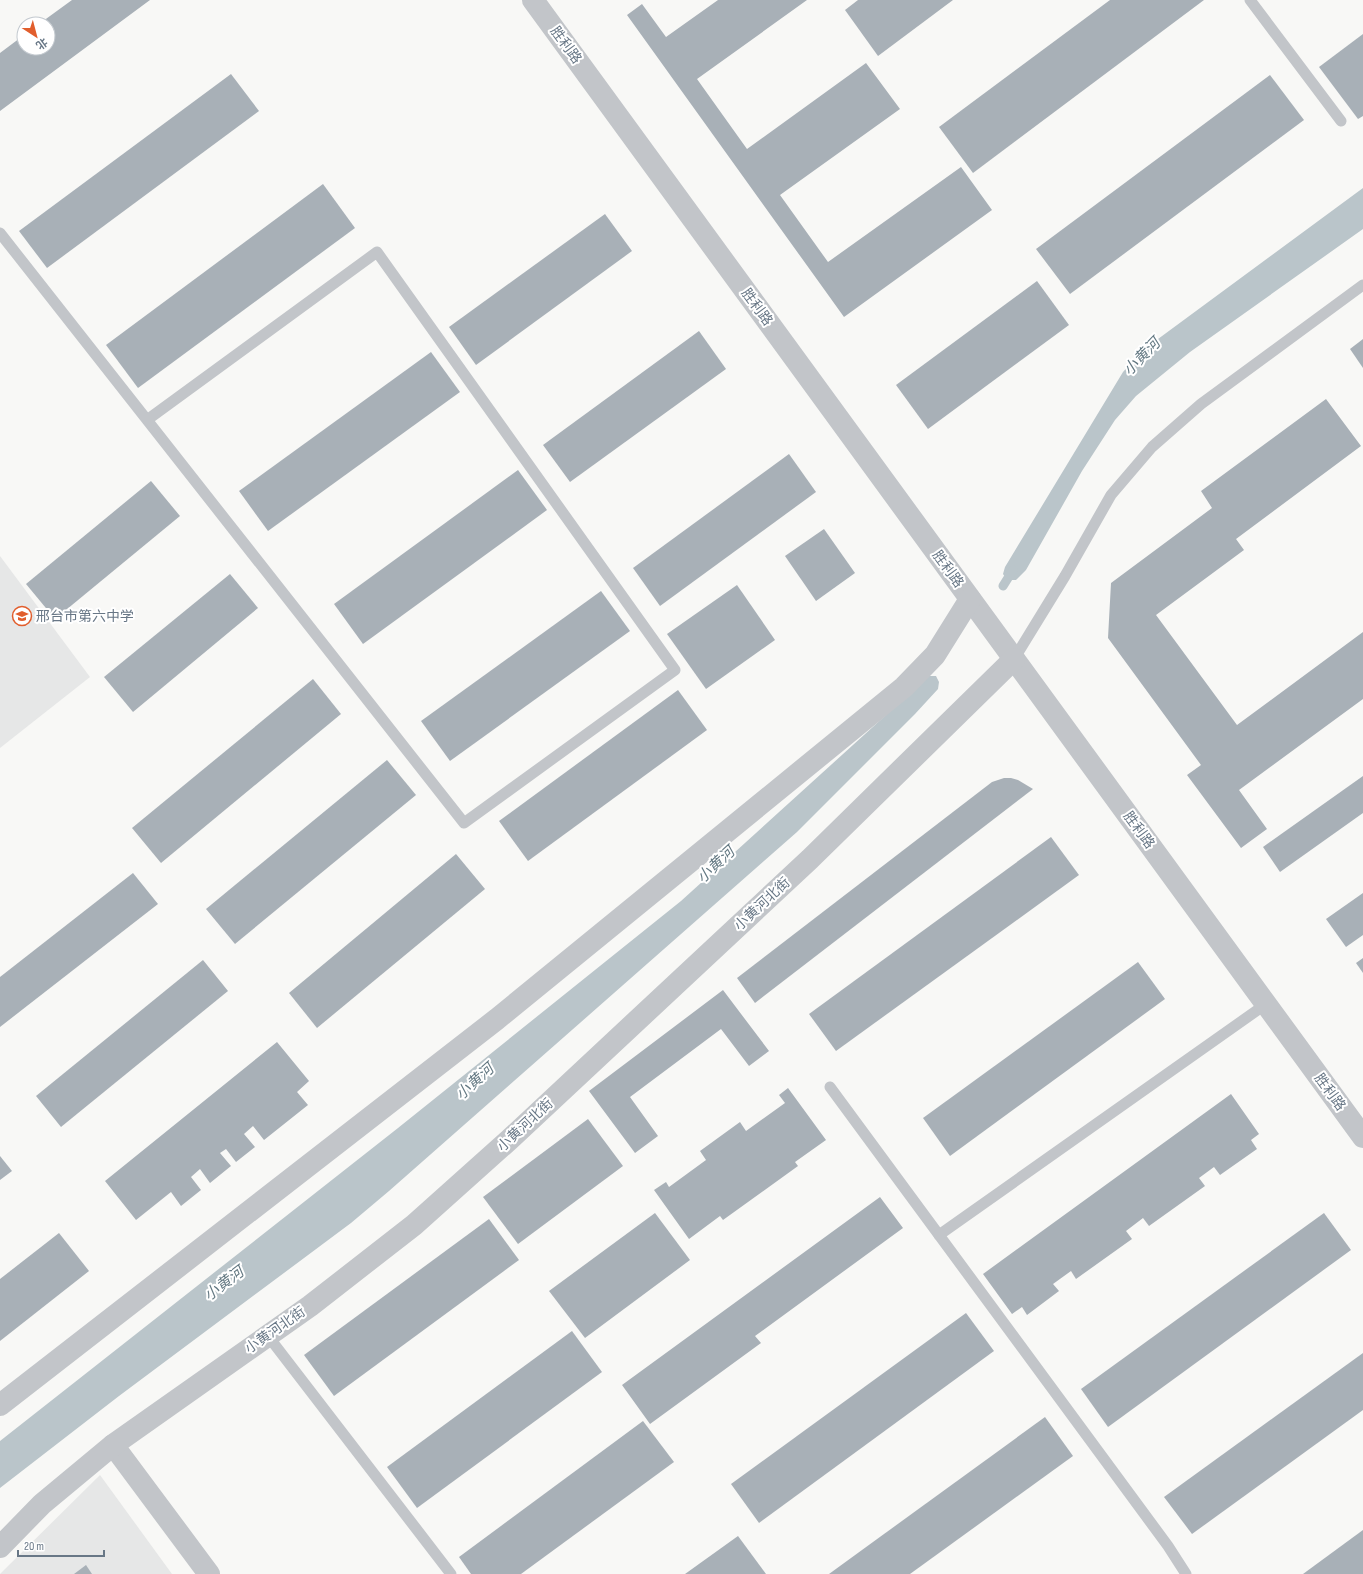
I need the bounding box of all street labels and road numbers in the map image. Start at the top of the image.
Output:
street label: 胜利路 [547,23,585,67]
street label: 胜利路 [738,285,776,329]
street label: 胜利路 [929,547,967,591]
street label: 胜利路 [1120,808,1158,852]
street label: 小黄河北街 [731,874,793,934]
street label: 胜利路 [1311,1070,1349,1114]
street label: 小黄河北街 [494,1095,556,1155]
street label: 小黄河北街 [241,1303,309,1357]

